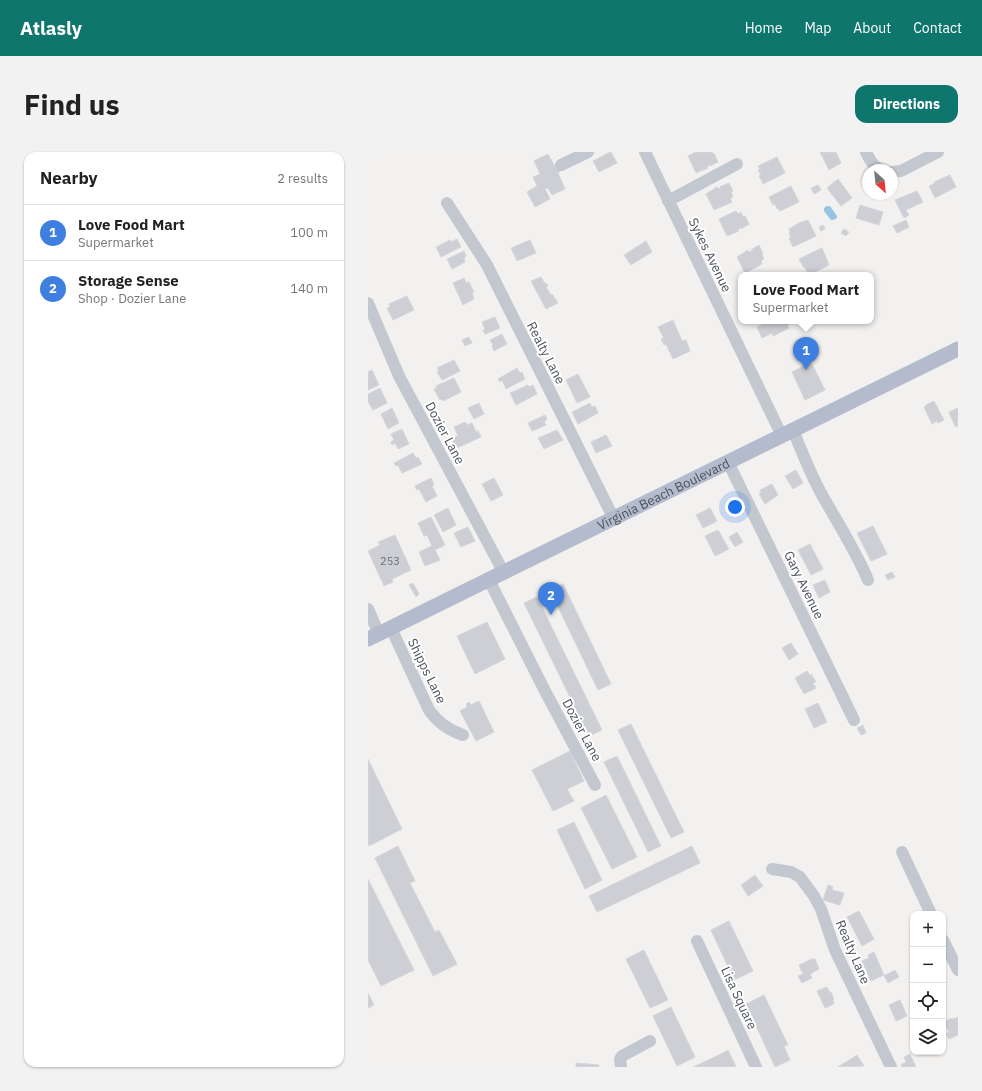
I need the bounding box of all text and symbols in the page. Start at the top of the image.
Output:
text: Atlasly [20,16,82,40]
text: Home [745,19,782,37]
text: Map [804,19,831,37]
text: About [853,19,891,37]
text: Contact [913,19,962,37]
button: Directions [855,85,958,123]
text: Find us [24,86,120,123]
north arrow [862,164,898,200]
text: Nearby [40,167,98,189]
text: 2 results [277,170,328,187]
text: Love Food Mart [78,215,185,234]
street label: Sykes Avenue [685,215,735,295]
text: 1 [49,224,57,241]
text: 100 m [290,224,328,241]
text: Supermarket [78,234,154,251]
text: Storage Sense [78,271,179,290]
popup [738,272,874,324]
text: 2 [49,280,57,297]
text: 140 m [290,280,328,297]
text: Love Food Mart [753,280,859,299]
text: Shop · Dozier Lane [78,290,186,307]
text: Supermarket [753,299,828,316]
street label: Realty Lane [523,319,569,387]
pin: 1 [793,337,819,370]
street label: Dozier Lane [421,399,469,467]
street label: Virginia Beach Boulevard [594,454,732,534]
your location [725,497,745,517]
street label: Gary Avenue [780,548,828,622]
house number: 253 [380,554,400,568]
pin: 2 [538,582,564,615]
street label: Shipps Lane [404,636,450,706]
street label: Dozier Lane [558,696,606,764]
map controls [910,911,946,1055]
button: + [910,911,946,947]
street label: Realty Lane [832,917,874,987]
button: − [910,947,946,983]
street label: Lisa Square [717,964,761,1032]
button: locate [910,983,946,1019]
button: layers [910,1019,946,1055]

